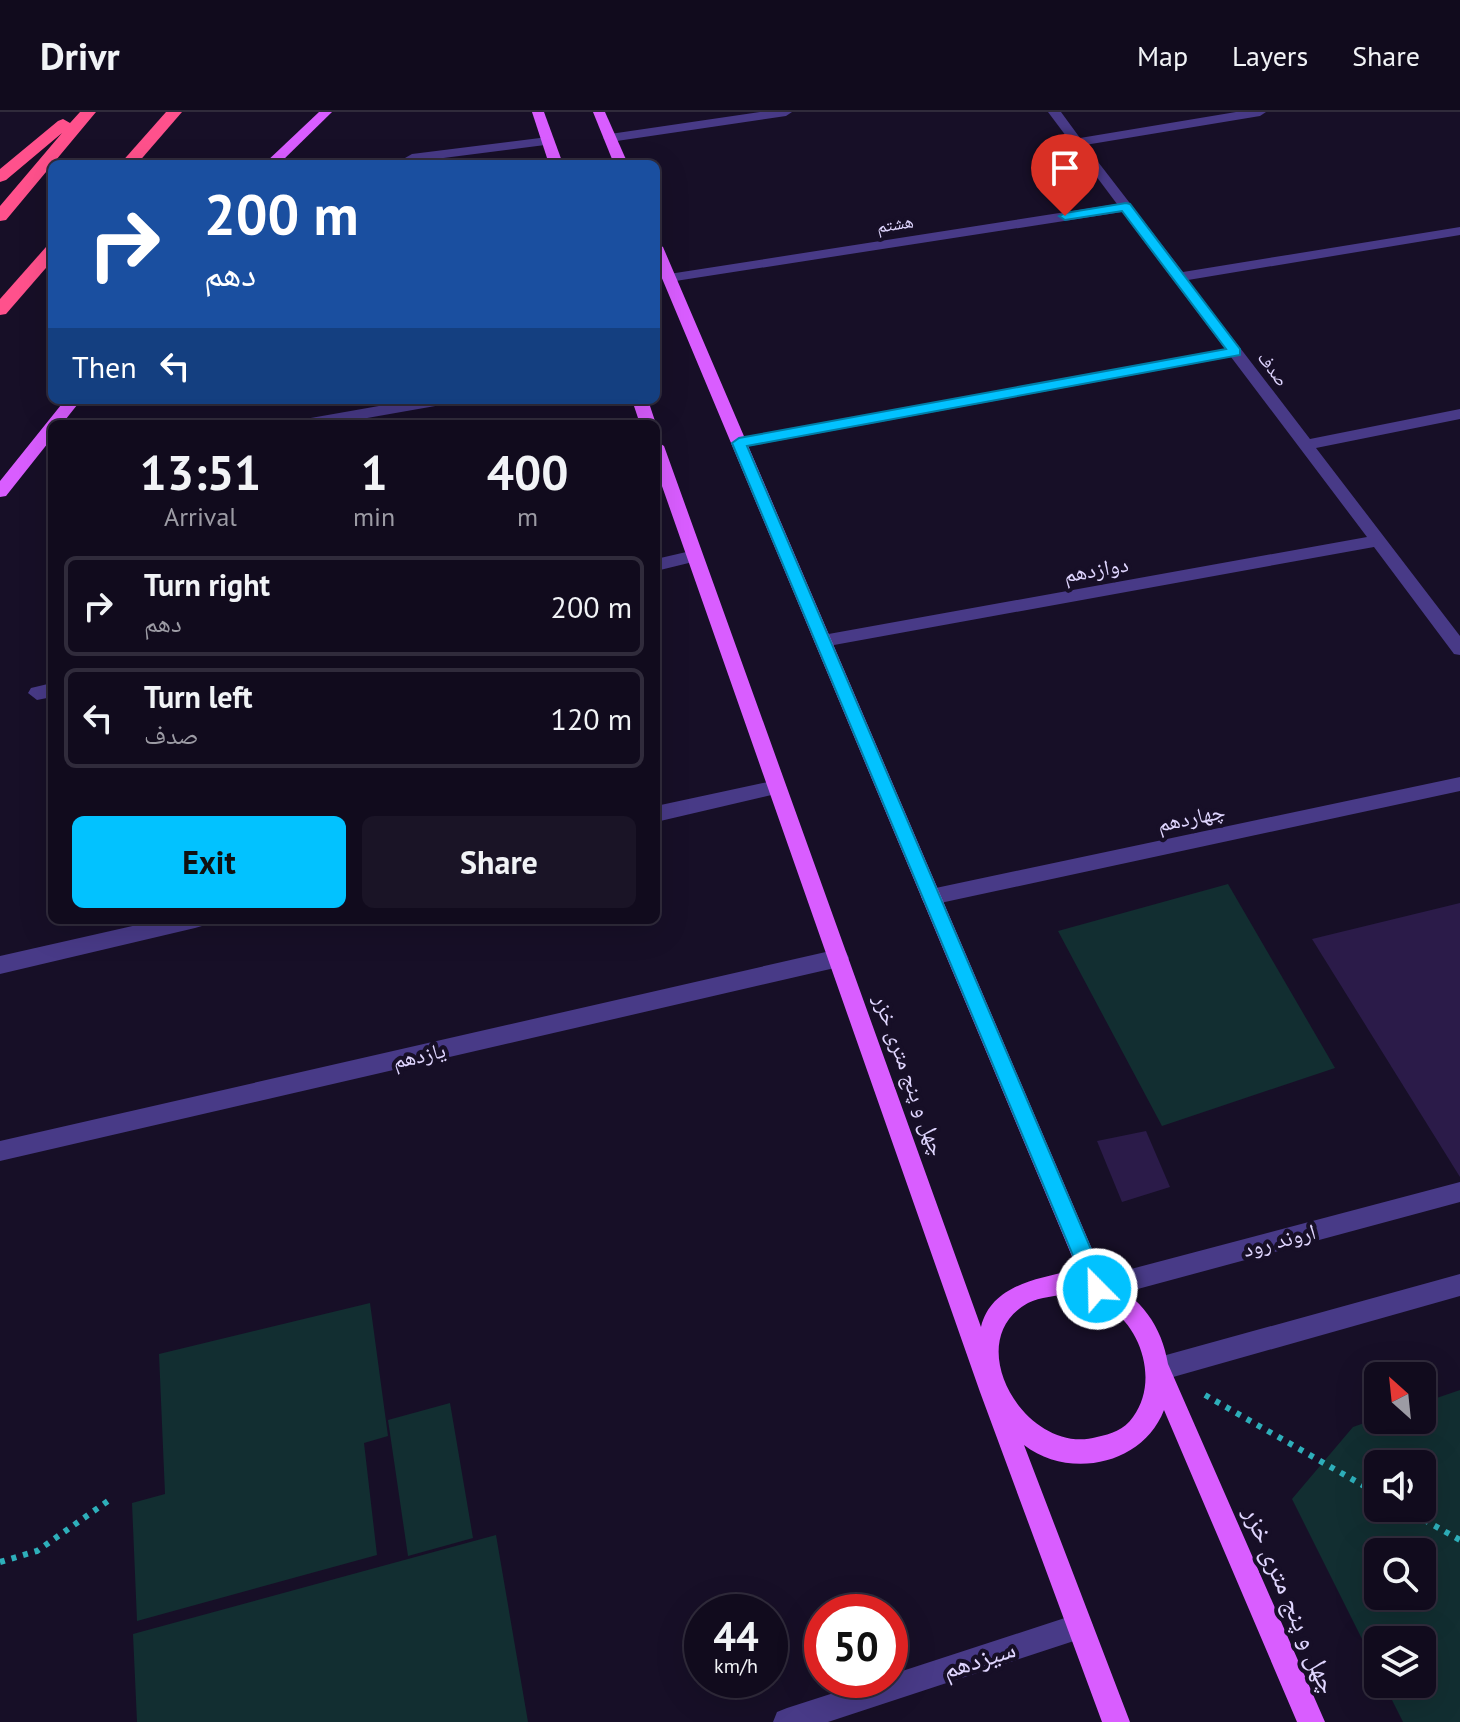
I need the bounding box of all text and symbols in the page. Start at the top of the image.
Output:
text: Drivr [40,31,120,80]
text: Map [1137,37,1188,74]
text: Layers [1232,37,1308,74]
text: Share [1352,37,1420,74]
pin [1031,134,1099,216]
icon: arrive [1043,146,1087,190]
text: 200 m [204,178,359,250]
icon: right [72,192,176,296]
street label: هشتم [875,209,915,239]
text: دهم [204,249,256,296]
icon: left [153,344,197,388]
text: Then [72,347,137,386]
street label: صدف [1253,347,1294,391]
text: 13:51 [140,441,261,503]
text: 1 [360,441,388,503]
text: 400 [487,441,568,503]
text: Arrival [164,500,237,533]
text: min [353,500,395,533]
text: m [517,500,538,533]
street label: دوازدهم [1062,550,1131,589]
text: Turn right [144,565,270,604]
icon: right [76,584,120,628]
text: 200 m [551,587,632,626]
text: دهم [144,606,182,639]
text: Turn left [144,677,252,716]
icon: left [76,696,120,740]
text: 120 m [551,699,632,738]
text: صدف [144,718,199,751]
street label: چهاردهم [1155,796,1228,839]
button: Exit [72,816,346,908]
button: Share [362,816,636,908]
street label: چهل و پنج متری خزر [867,990,952,1160]
street label: یازدهم [390,1035,449,1076]
street label: اروند رود [1240,1217,1318,1263]
position arrow [1055,1247,1139,1331]
north arrow [1364,1362,1436,1434]
map controls [1364,1362,1436,1698]
button: sound [1364,1450,1436,1522]
street label: چهل و پنج متری خزر [1236,1500,1346,1699]
button: search [1364,1538,1436,1610]
speed limit sign: 50 [804,1594,908,1698]
text: 44 [713,1610,759,1662]
button: layers [1364,1626,1436,1698]
street label: سیزدهم [938,1631,1020,1687]
text: km/h [714,1653,758,1679]

